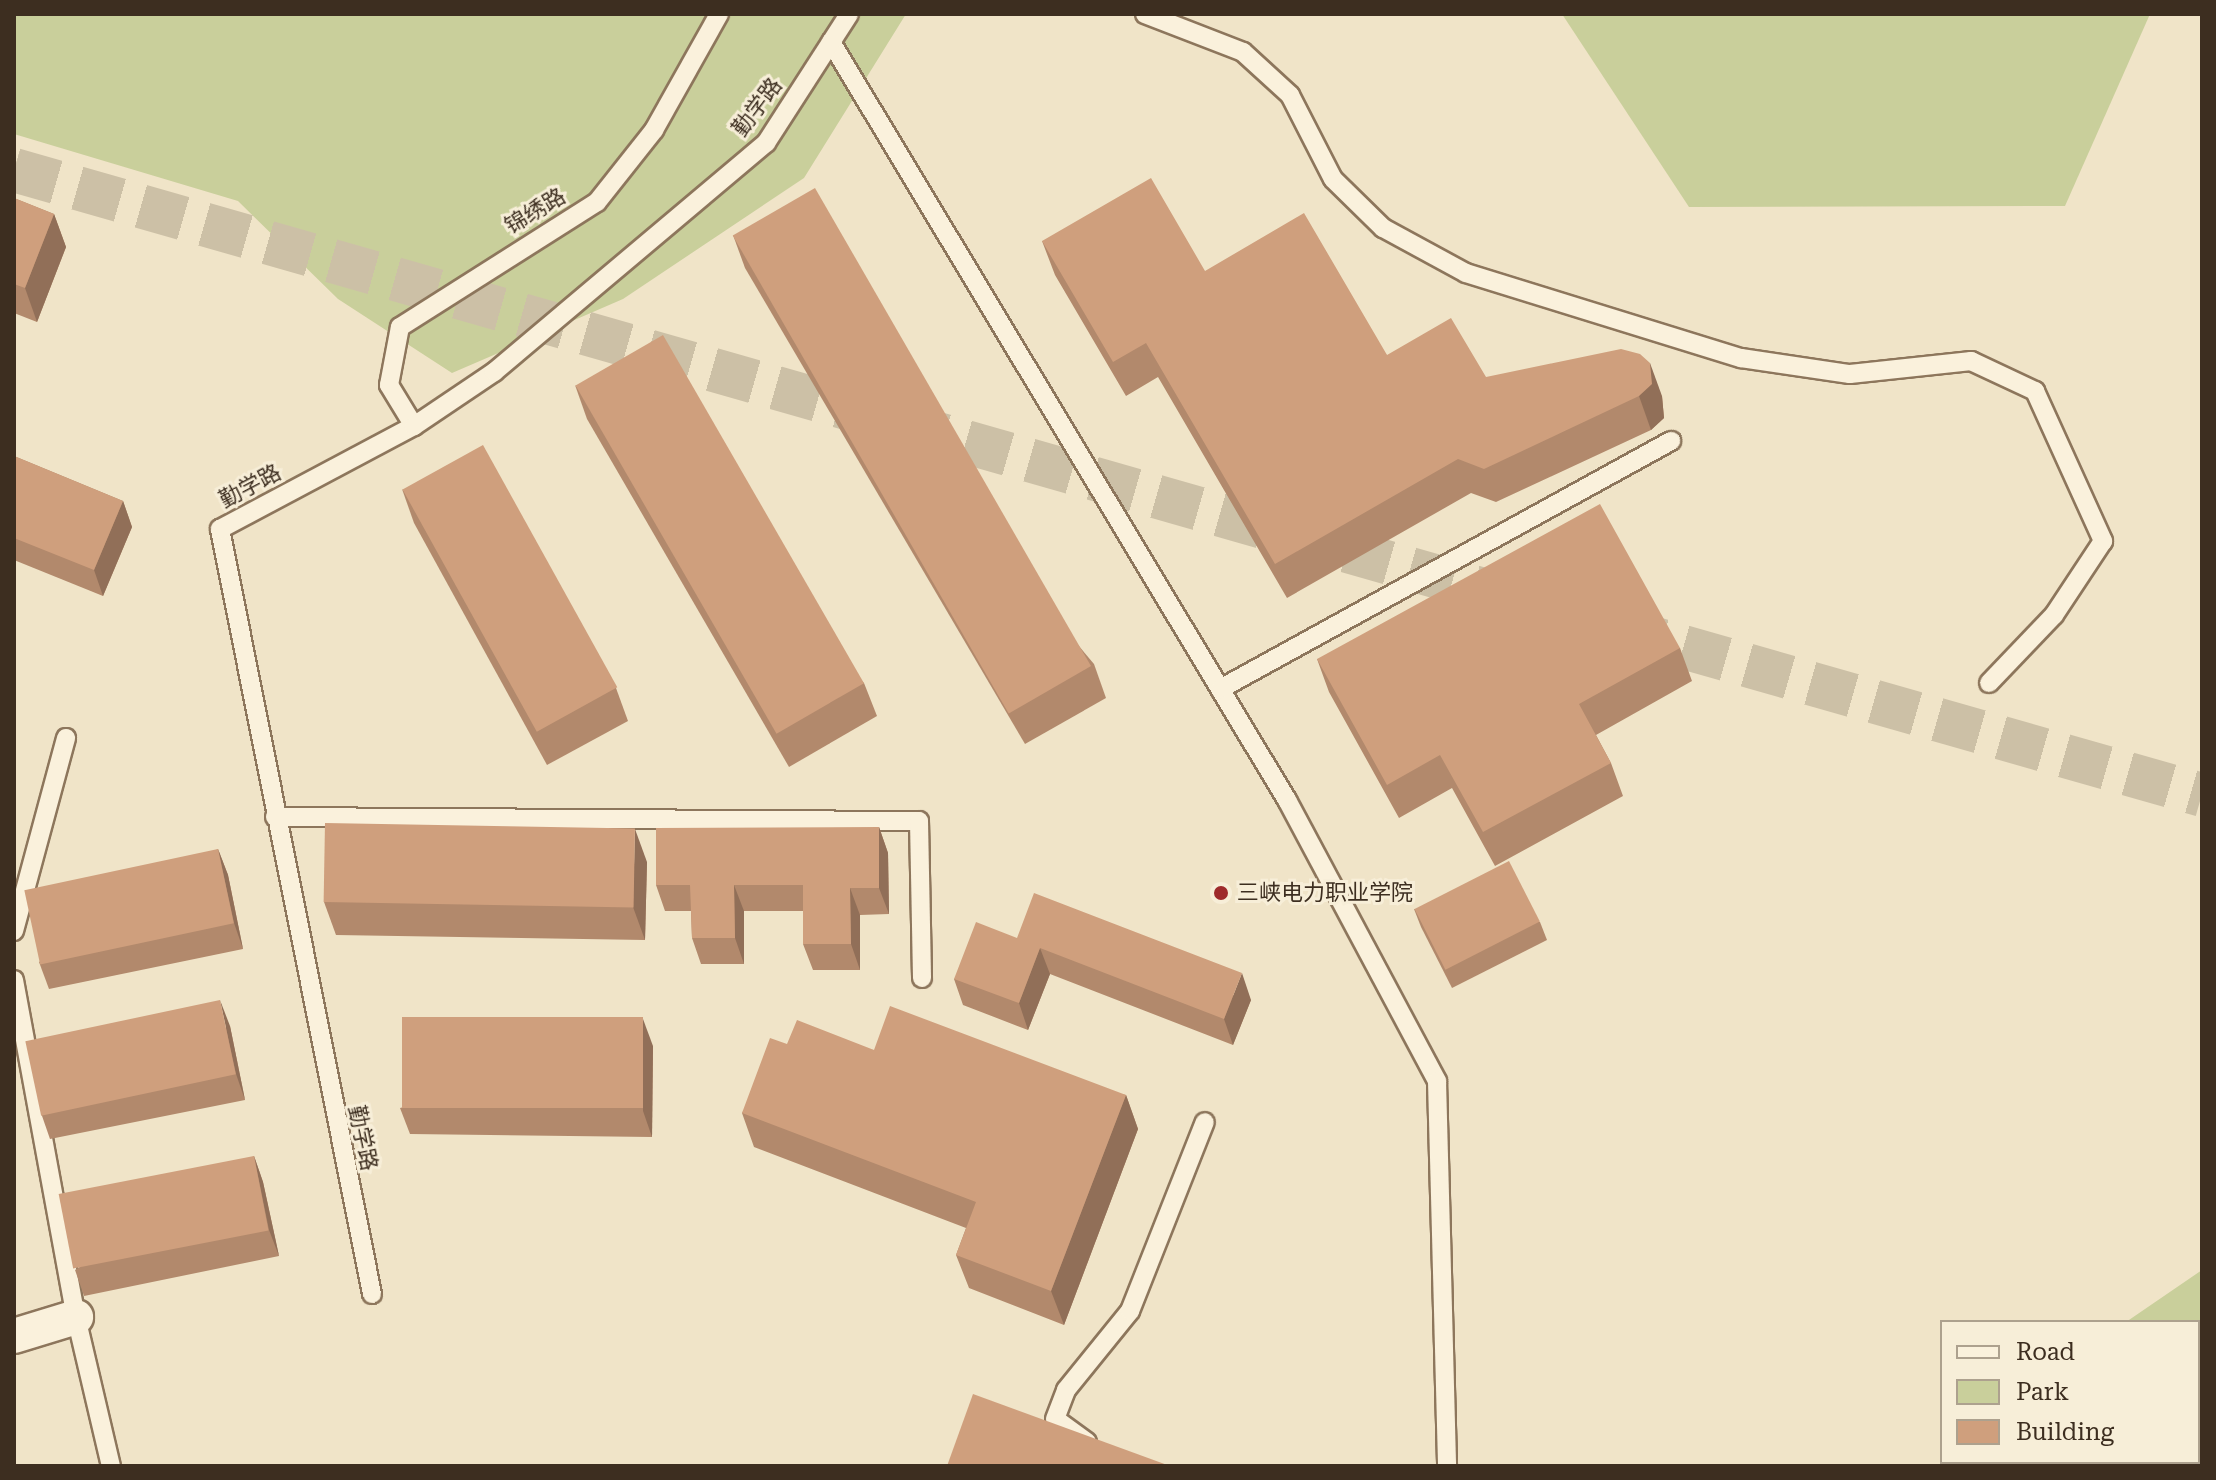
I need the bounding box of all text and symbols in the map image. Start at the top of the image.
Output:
street label: 勤学路 [727,73,787,141]
street label: 锦绣路 [500,183,570,239]
street label: 勤学路 [215,459,285,513]
place label: 三峡电力职业学院 [1237,880,1413,906]
marker: 三峡电力职业学院 [1212,884,1230,902]
street label: 勤学路 [343,1103,383,1173]
legend [1940,1320,2200,1464]
text: Road [2016,1338,2075,1366]
text: Park [2016,1378,2069,1406]
text: Building [2016,1418,2114,1446]

